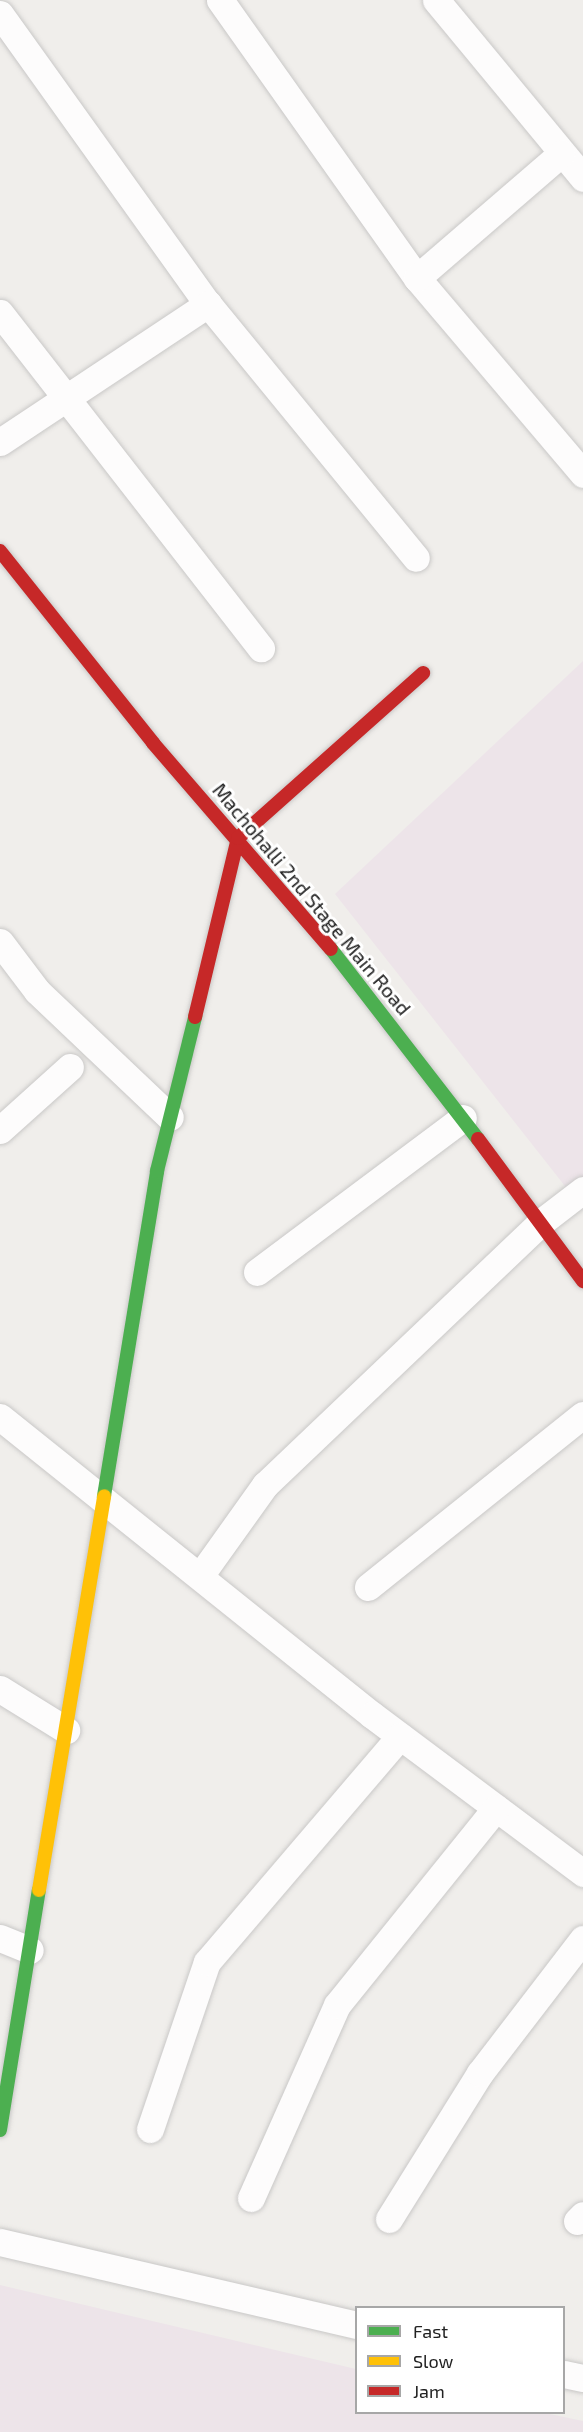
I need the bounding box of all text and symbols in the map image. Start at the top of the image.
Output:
street label: Machohalli 2nd Stage Main Road [208,778,416,1020]
legend [355,2306,565,2414]
text: Fast [413,2320,448,2342]
text: Slow [413,2350,453,2372]
text: Jam [413,2380,445,2402]

